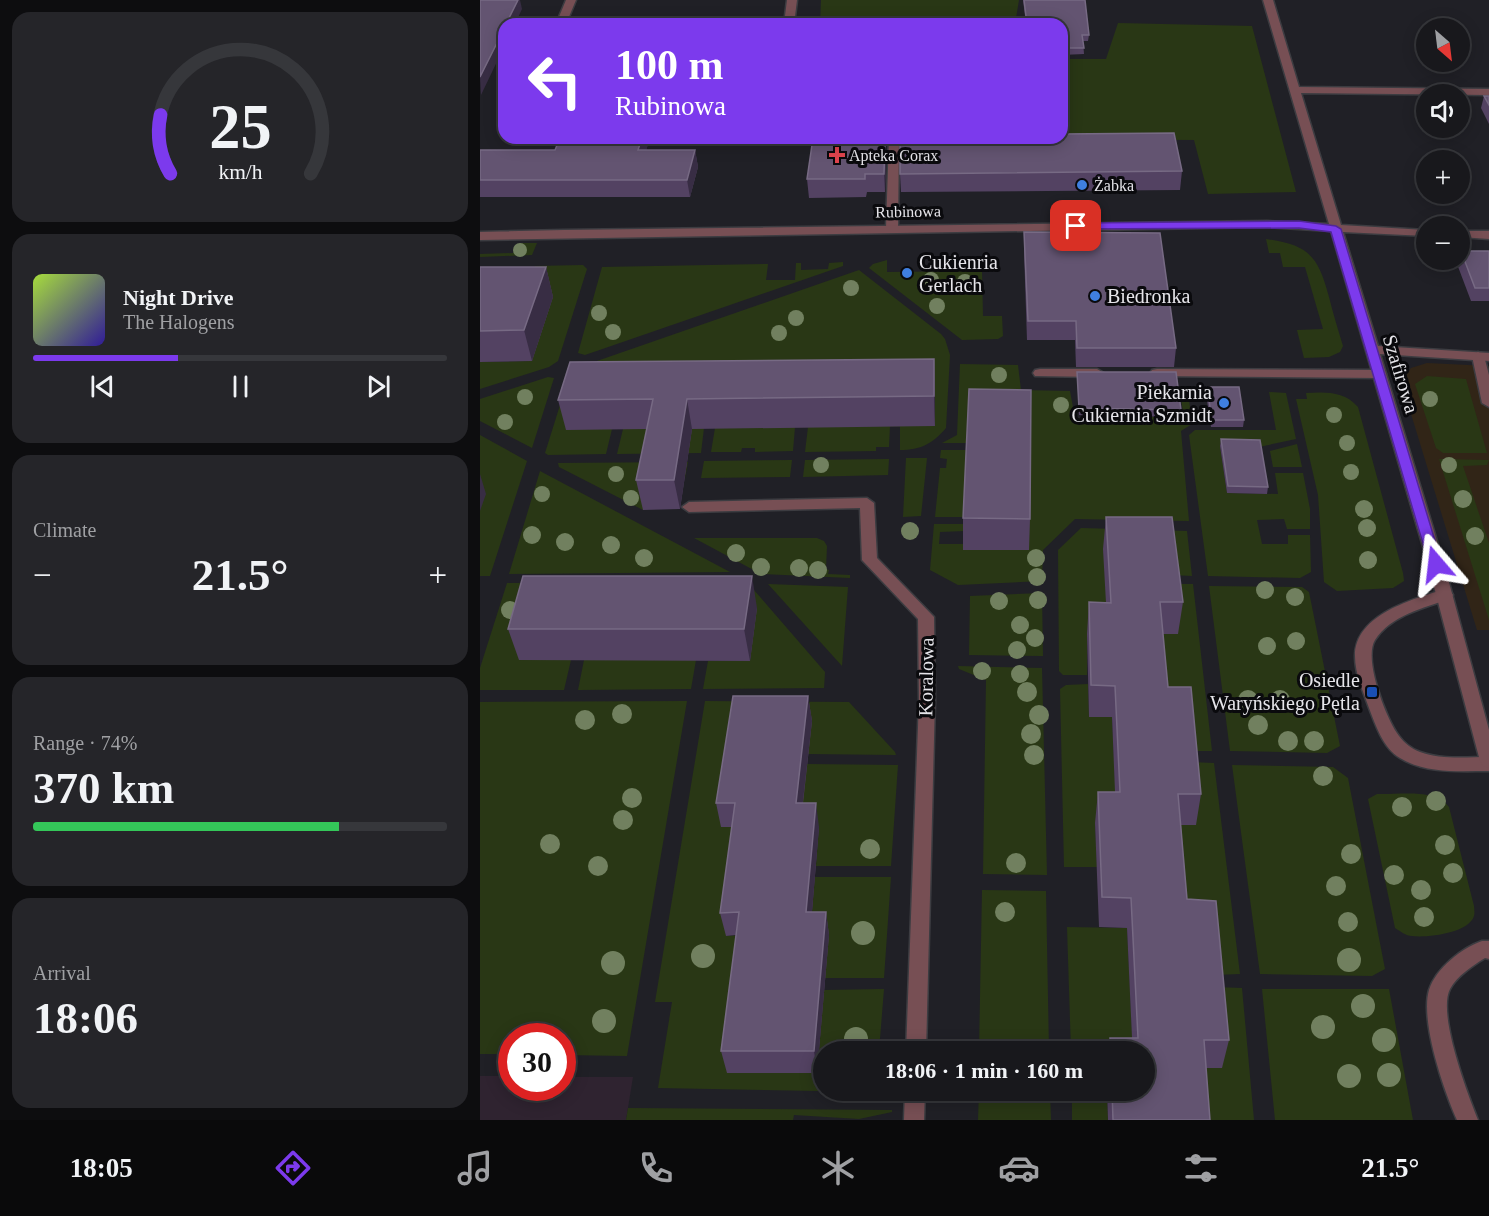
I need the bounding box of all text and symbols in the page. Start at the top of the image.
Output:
north arrow [1416,18,1470,72]
map controls [1416,18,1470,270]
icon: left [516,42,594,120]
text: 100 m [615,42,724,88]
button: sound [1416,84,1470,138]
text: Rubinowa [615,91,726,121]
text: 25 [209,92,271,161]
place label: Apteka Corax [849,147,938,165]
marker: Apteka Corax [830,148,844,162]
button: + [1416,150,1470,204]
text: km/h [218,160,262,184]
place label: Żabka [1094,177,1134,194]
marker: Żabka [1075,178,1089,192]
pin [1050,200,1101,251]
street label: Rubinowa [875,202,941,221]
icon: arrive [1059,209,1092,242]
button: − [1416,216,1470,270]
place label: Cukienria Gerlach [919,251,998,296]
marker: Cukienria Gerlach [900,266,914,280]
text: Night Drive [123,285,234,310]
place label: Biedronka [1107,285,1190,307]
marker: Biedronka [1088,289,1102,303]
text: The Halogens [123,311,235,333]
street label: Szafirowa [1379,332,1423,416]
icon: previous [86,370,119,403]
icon: pause [224,370,257,403]
icon: next [362,370,395,403]
place label: Piekarnia Cukiernia Szmidt [1071,381,1212,426]
marker: Piekarnia Cukiernia Szmidt [1217,396,1231,410]
text: Climate [33,519,96,541]
position arrow [1404,532,1468,596]
text: 21.5° [192,550,288,600]
text: − [33,557,52,593]
text: + [428,557,447,593]
street label: Koralowa [914,637,938,717]
place label: Osiedle Waryńskiego Pętla [1210,669,1360,715]
marker: Osiedle Waryńskiego Pętla [1365,685,1379,699]
text: Range · 74% [33,732,137,754]
text: 370 km [33,763,174,813]
text: Arrival [33,962,91,984]
text: 18:06 [33,993,138,1043]
speed limit sign: 30 [498,1023,576,1101]
text: 18:06 · 1 min · 160 m [885,1058,1083,1083]
icon: directions [272,1147,314,1189]
icon: music [454,1147,496,1189]
icon: phone [635,1147,677,1189]
icon: climate [817,1147,859,1189]
icon: car [998,1147,1040,1189]
icon: filters [1180,1147,1222,1189]
text: 18:05 [70,1153,133,1183]
text: 21.5° [1361,1153,1419,1183]

